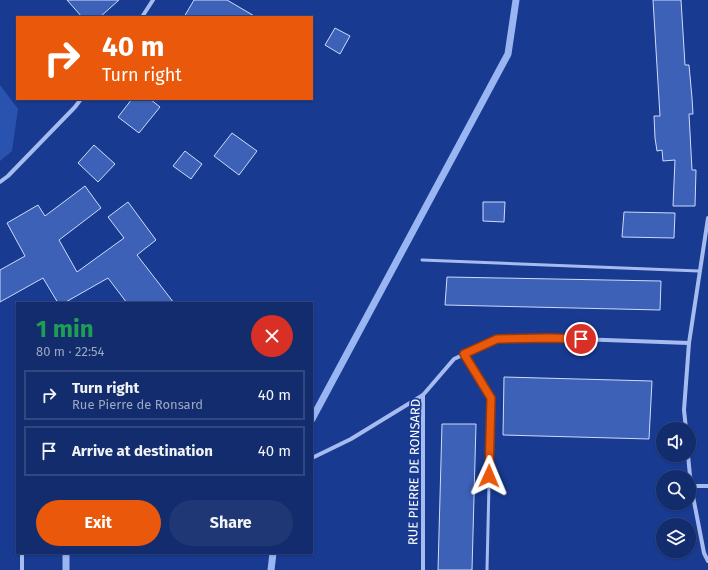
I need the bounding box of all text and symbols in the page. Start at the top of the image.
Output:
text: 40 m [102,30,165,63]
icon: right [36,32,88,84]
text: Turn right [102,64,182,86]
text: 1 min [36,315,94,343]
button: close [251,315,293,357]
pin [564,322,598,356]
icon: arrive [570,328,592,350]
text: 80 m · 22:54 [36,344,104,359]
text: Turn right [72,379,139,397]
icon: right [38,384,60,406]
text: 40 m [258,386,291,404]
text: Rue Pierre de Ronsard [72,397,203,412]
street label: RUE PIERRE DE RONSARD [405,399,423,545]
map controls [656,422,696,558]
button: sound [656,422,696,462]
icon: arrive [38,440,60,462]
text: Arrive at destination [72,442,213,460]
text: 40 m [258,442,291,460]
position arrow [468,455,510,497]
button: search [656,470,696,510]
button: Exit [36,500,161,546]
button: Share [169,500,293,546]
button: layers [656,518,696,558]

